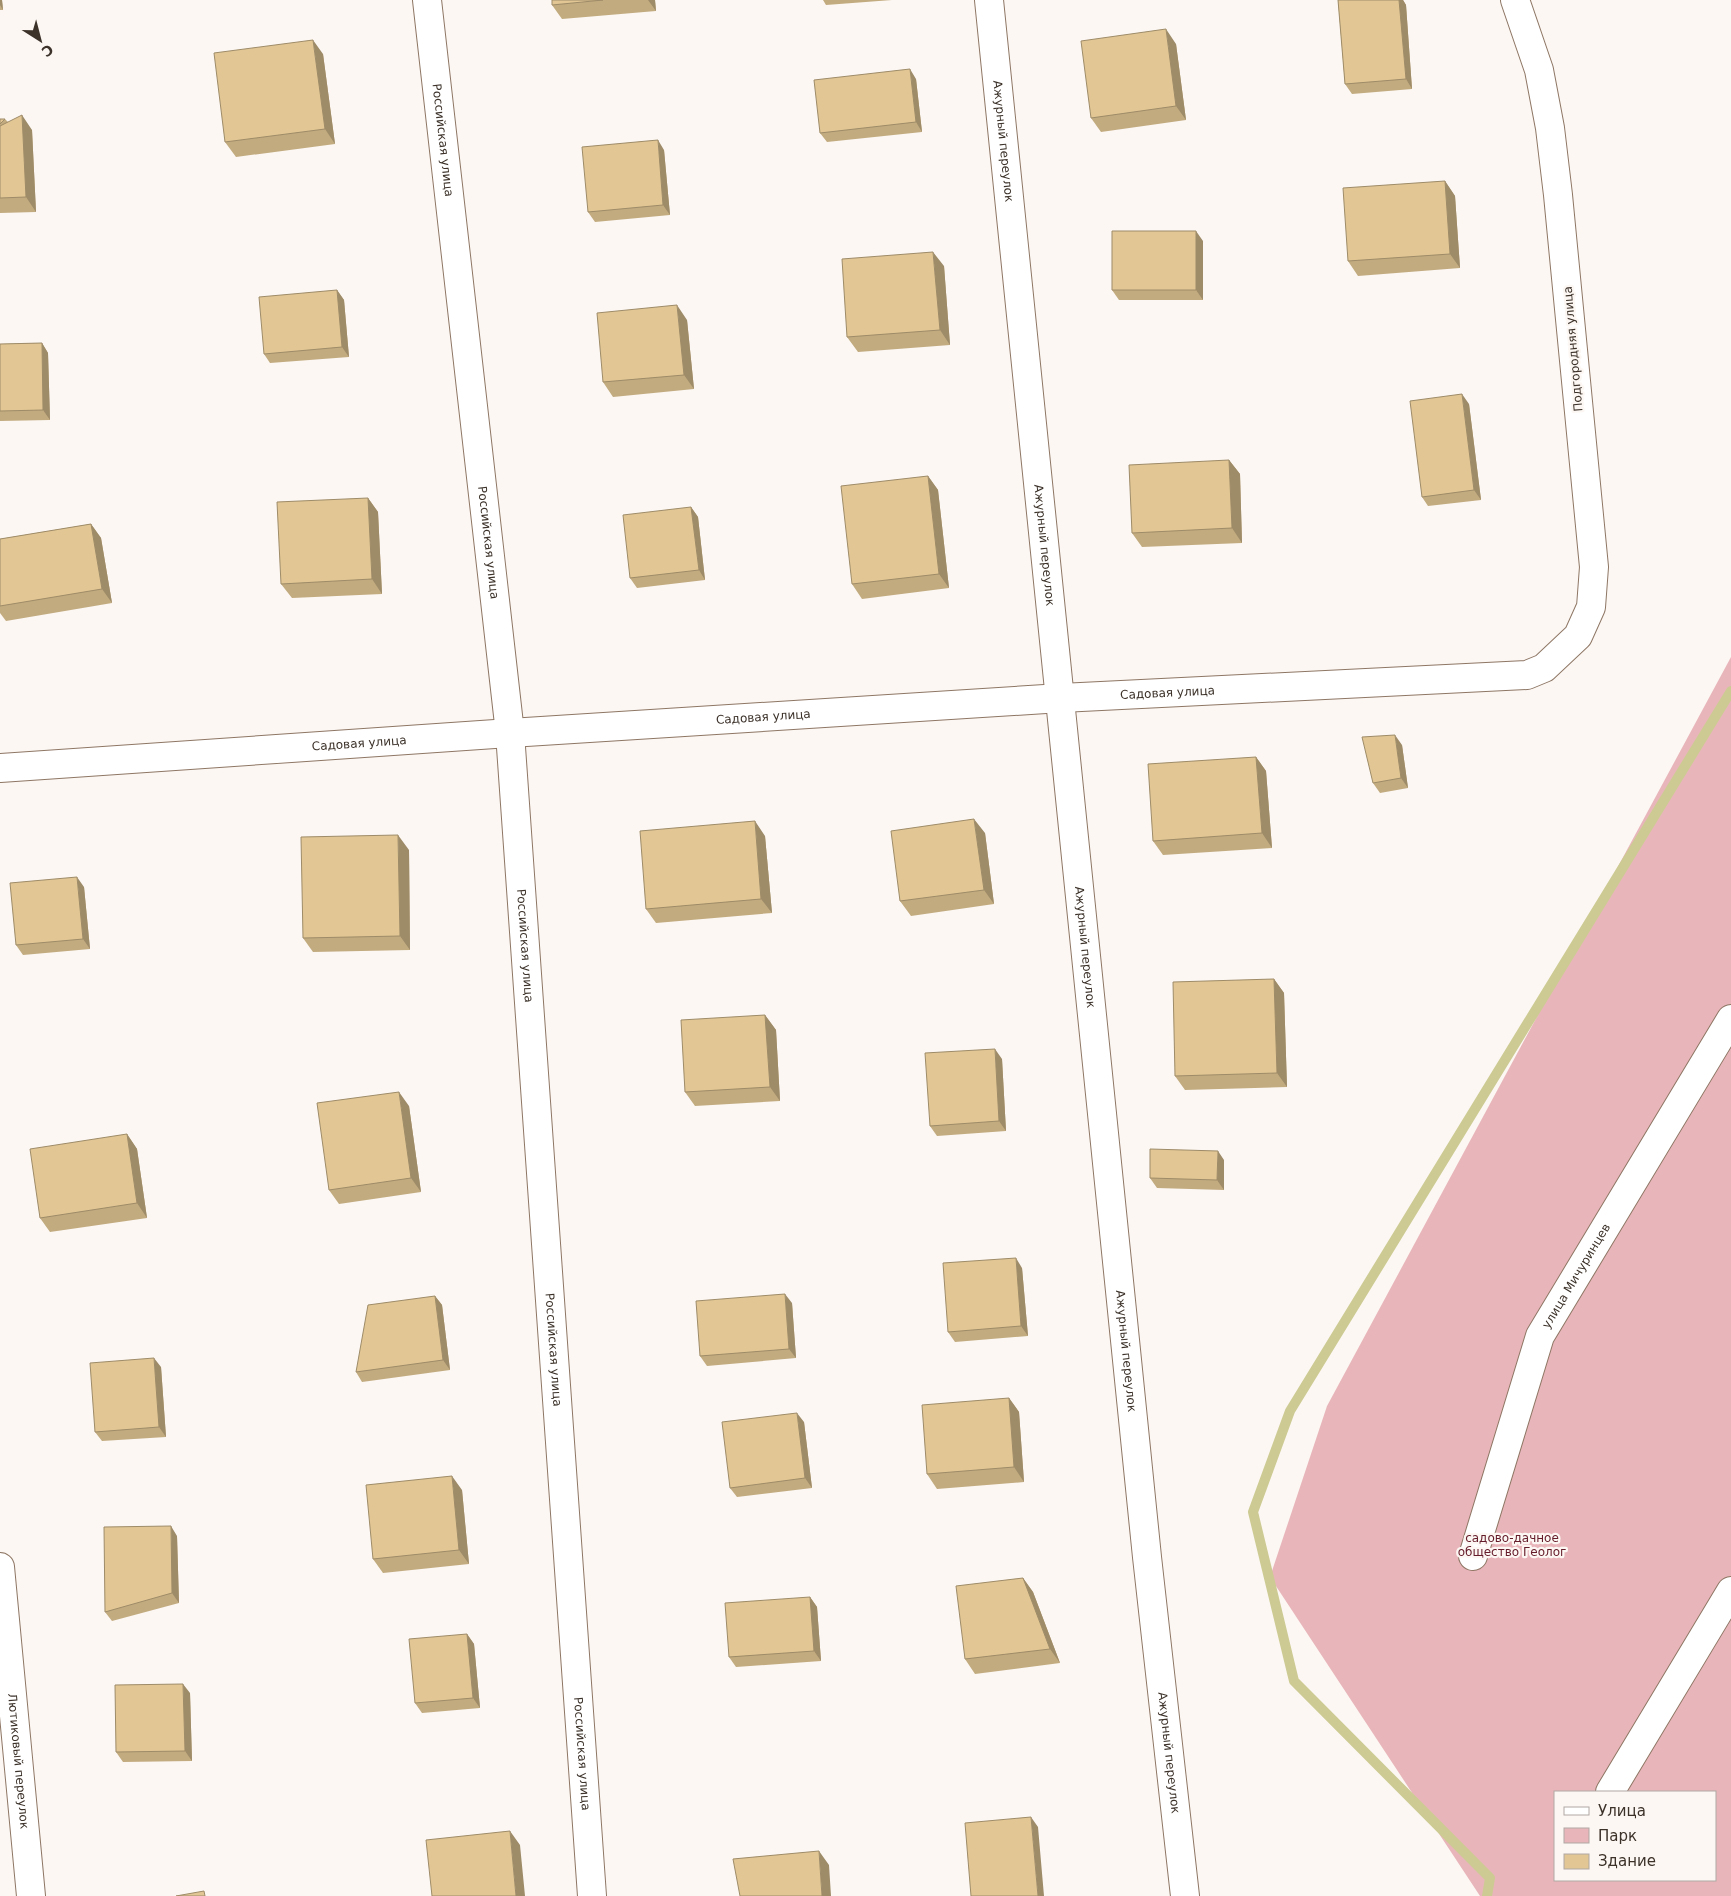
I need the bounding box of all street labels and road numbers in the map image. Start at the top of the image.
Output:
street label: Ажурный переулок [990,80,1016,203]
street label: Российская улица [430,83,456,197]
street label: Подгородняя улица [1561,286,1585,412]
street label: Ажурный переулок [1031,484,1057,607]
street label: Российская улица [475,485,502,600]
street label: Садовая улица [1120,683,1215,702]
street label: Садовая улица [715,707,811,727]
street label: Садовая улица [311,733,407,754]
street label: Ажурный переулок [1072,886,1098,1009]
street label: Российская улица [514,889,536,1003]
street label: улица Мичуринцев [1539,1221,1613,1331]
street label: Ажурный переулок [1113,1289,1139,1413]
street label: Российская улица [543,1293,564,1407]
street label: Ажурный переулок [1155,1691,1183,1814]
street label: Лютиковый переулок [5,1693,32,1830]
street label: Российская улица [571,1697,593,1811]

